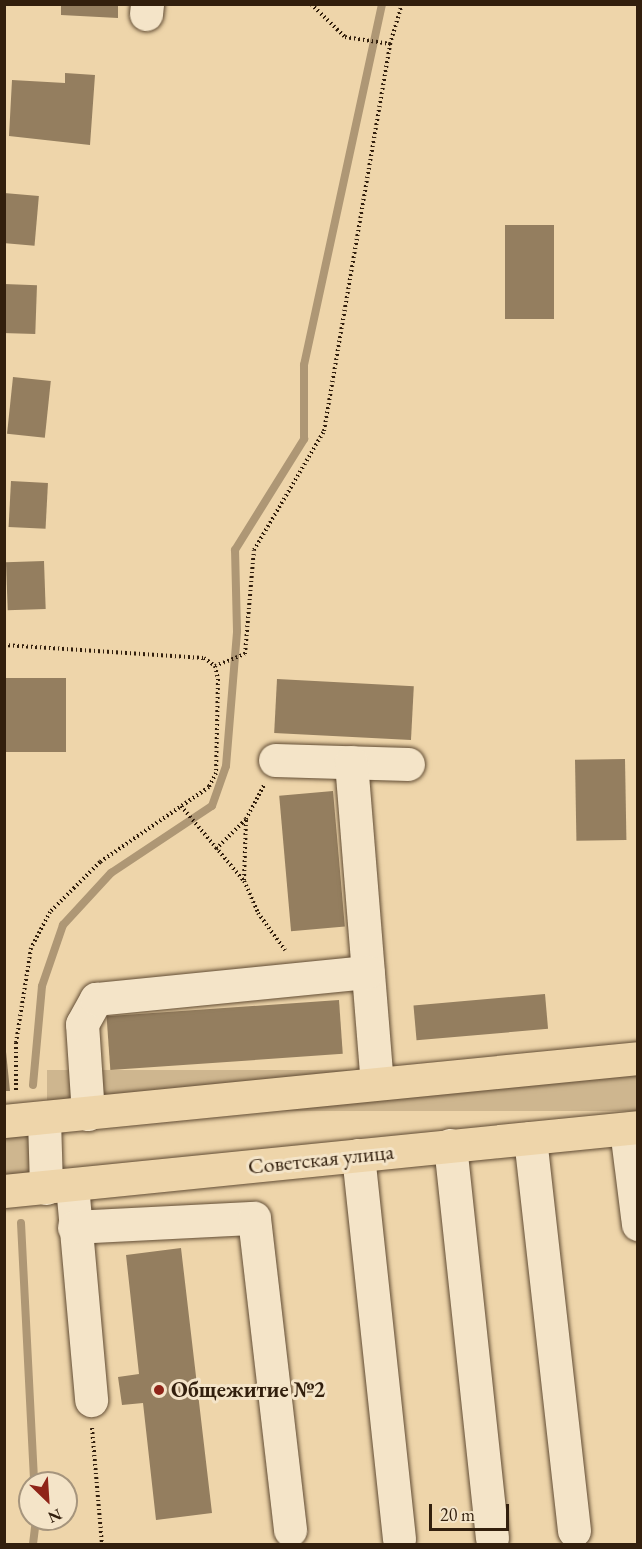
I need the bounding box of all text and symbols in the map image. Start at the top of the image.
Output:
street label: Советская улица [247,1138,395,1180]
place label: Общежитие №2 [171,1377,325,1403]
marker: Общежитие №2 [152,1383,166,1397]
north arrow [18,1471,78,1531]
scale bar [432,1492,512,1530]
text: 20 m [440,1503,475,1526]
text: N [45,1504,65,1528]

